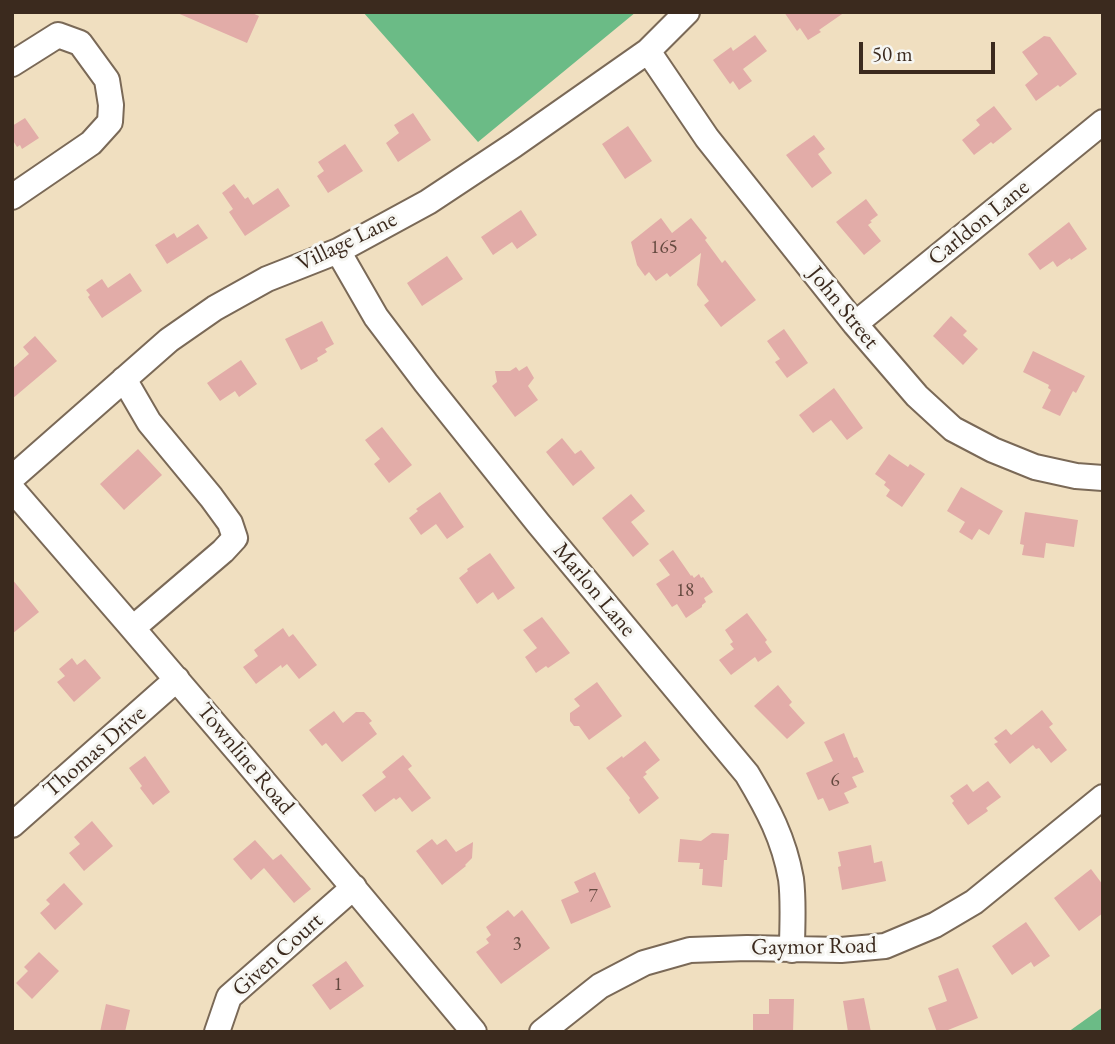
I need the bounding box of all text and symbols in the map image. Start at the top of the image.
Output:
scale bar [863,28,1000,72]
text: 50 m [872,40,913,67]
street label: Carldon Lane [923,174,1035,272]
street label: Village Lane [292,206,402,278]
house number: 165 [650,237,678,259]
street label: John Street [801,261,885,355]
street label: Marlon Lane [547,537,641,643]
house number: 18 [676,580,694,602]
street label: Townline Road [190,698,300,820]
street label: Thomas Drive [38,700,152,804]
house number: 6 [830,770,840,792]
house number: 7 [588,886,598,908]
street label: Given Court [227,907,329,1003]
street label: Gaymor Road [751,932,877,962]
house number: 3 [512,934,522,956]
house number: 1 [333,974,343,996]

